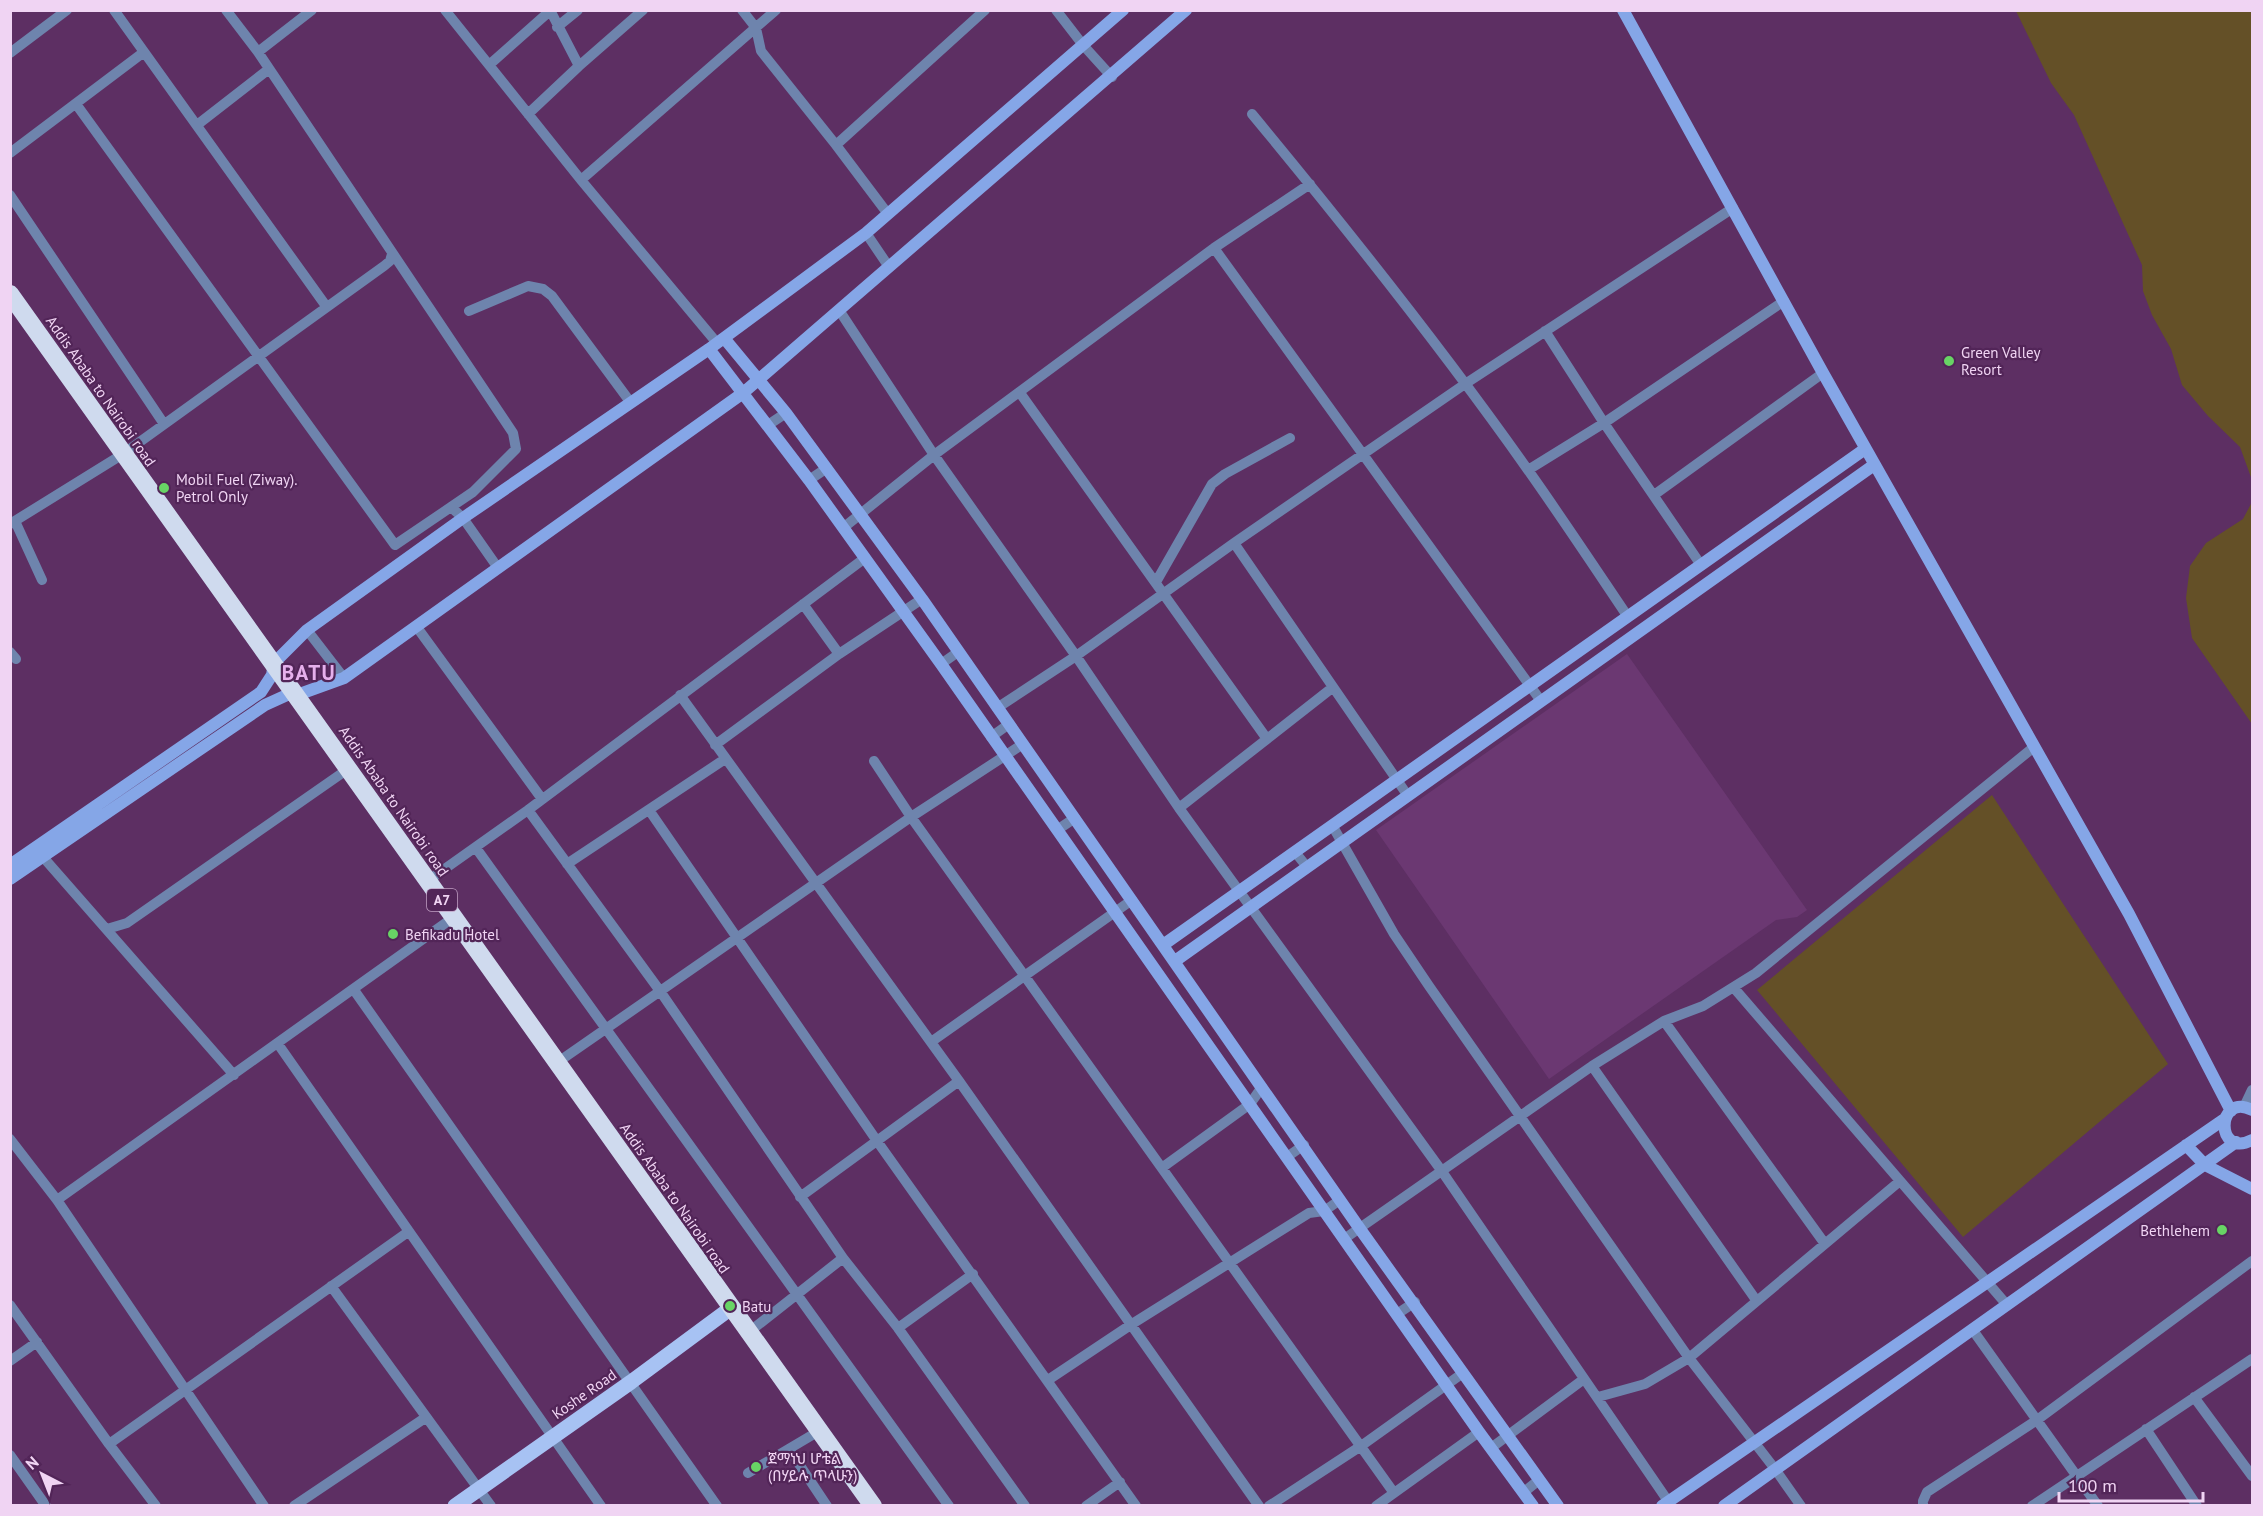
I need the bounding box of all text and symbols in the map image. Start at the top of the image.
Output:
street label: Addis Ababa to Nairobi road [42,312,160,470]
place label: Green Valley Resort [1961,343,2040,379]
marker: Green Valley Resort [1942,354,1956,368]
place label: Mobil Fuel (Ziway). Petrol Only [176,470,298,506]
marker: Mobil Fuel (Ziway). Petrol Only [157,481,171,495]
district label: BATU [282,659,336,686]
street label: Addis Ababa to Nairobi road [335,722,453,880]
road number: A7 [427,889,457,911]
place label: Befikadu Hotel [405,925,500,944]
marker: Befikadu Hotel [386,927,400,941]
street label: Addis Ababa to Nairobi road [616,1119,734,1277]
place label: Bethlehem [2140,1221,2210,1240]
marker: Bethlehem [2215,1223,2229,1237]
place label: Batu [742,1297,771,1316]
marker: Batu [723,1299,737,1313]
street label: Koshe Road [548,1365,620,1423]
north arrow [12,1444,72,1504]
place label: ጀማነህ ሆቴል (በሃይሉ ጥላሁን) [768,1449,857,1485]
text: N [21,1452,43,1474]
marker: ጀማነህ ሆቴል (በሃይሉ ጥላሁን) [749,1460,763,1474]
scale bar [2059,1465,2203,1503]
text: 100 m [2068,1474,2117,1497]

